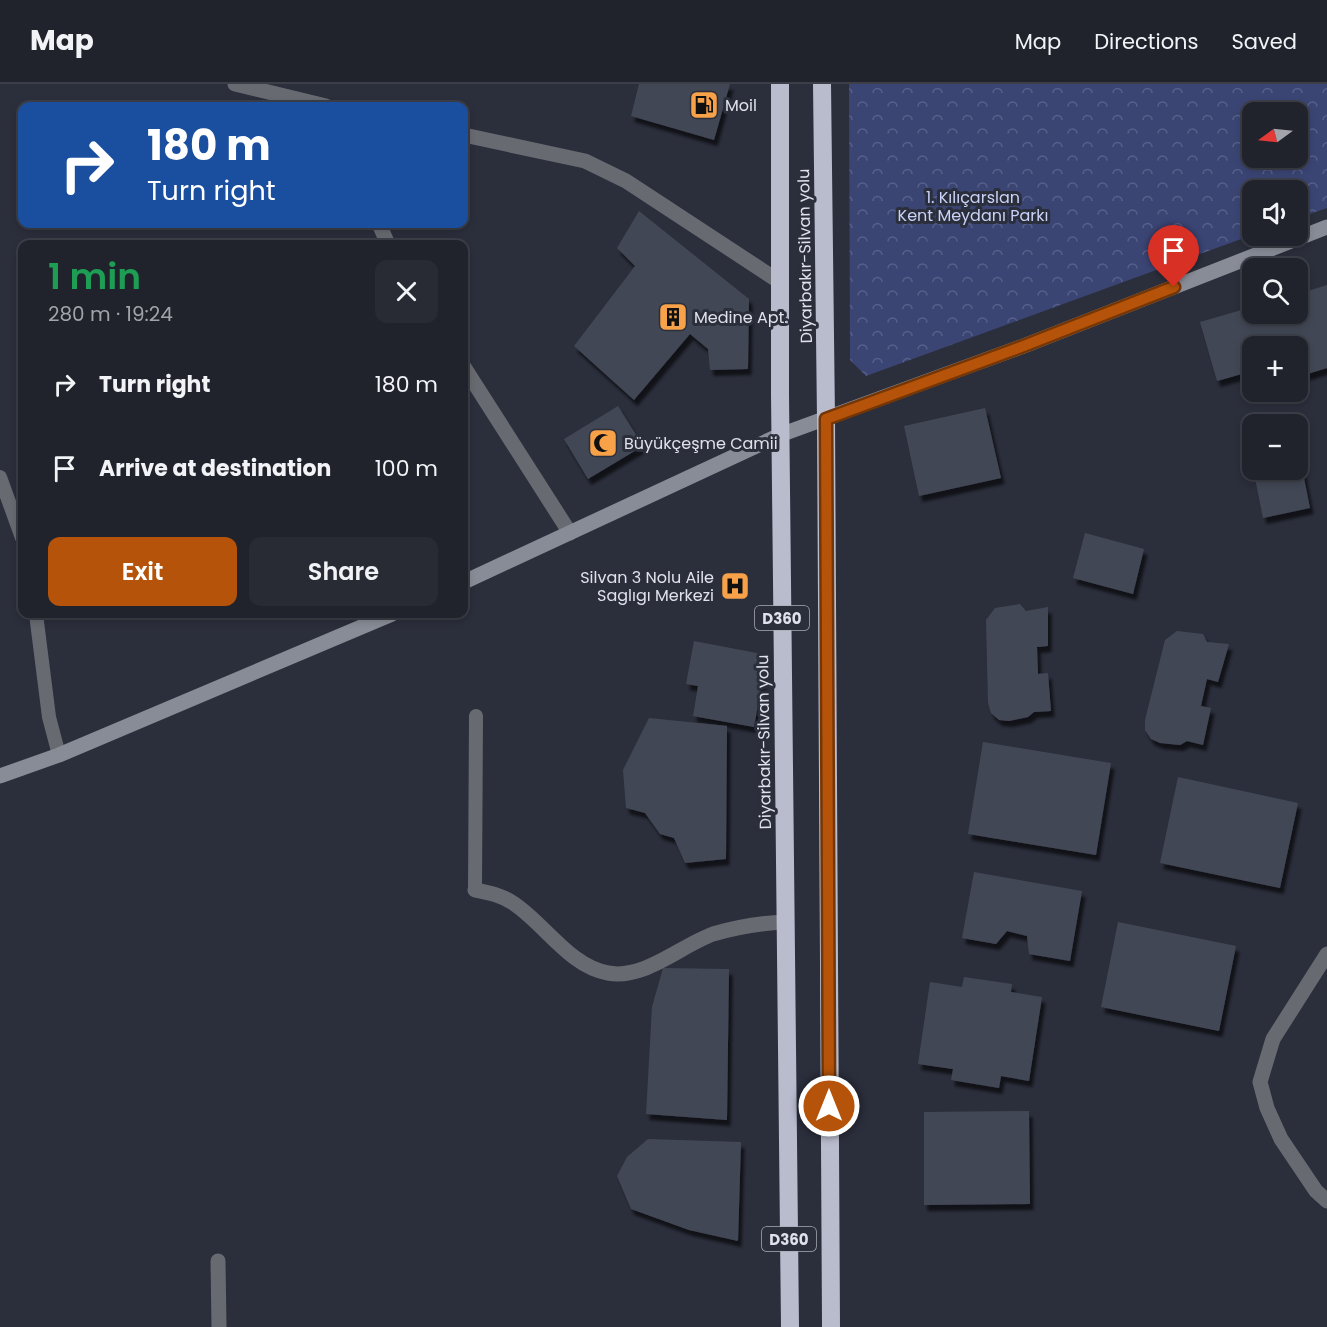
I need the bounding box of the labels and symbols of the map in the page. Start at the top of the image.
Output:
fuel station icon: Moil [688,89,720,121]
place label: Moil [725,94,757,117]
north arrow [1242,102,1308,168]
street label: Diyarbakır-Silvan yolu [792,169,818,343]
park label: 1. Kılıçarslan Kent Meydanı Parkı [898,186,1048,227]
pin [1148,225,1199,287]
building icon: Medine Apt. [657,301,689,333]
place label: Medine Apt. [694,306,788,329]
mosque icon: Büyükçeşme Camii [587,427,619,459]
place label: Büyükçeşme Camii [624,432,778,455]
place label: Silvan 3 Nolu Aile Saglıgı Merkezi [580,566,714,607]
hospital icon: Silvan 3 Nolu Aile Saglıgı Merkezi [719,570,751,602]
road number: D360 [755,606,809,630]
street label: Diyarbakır-Silvan yolu [751,655,777,829]
position arrow [797,1074,861,1138]
road number: D360 [762,1227,816,1251]

